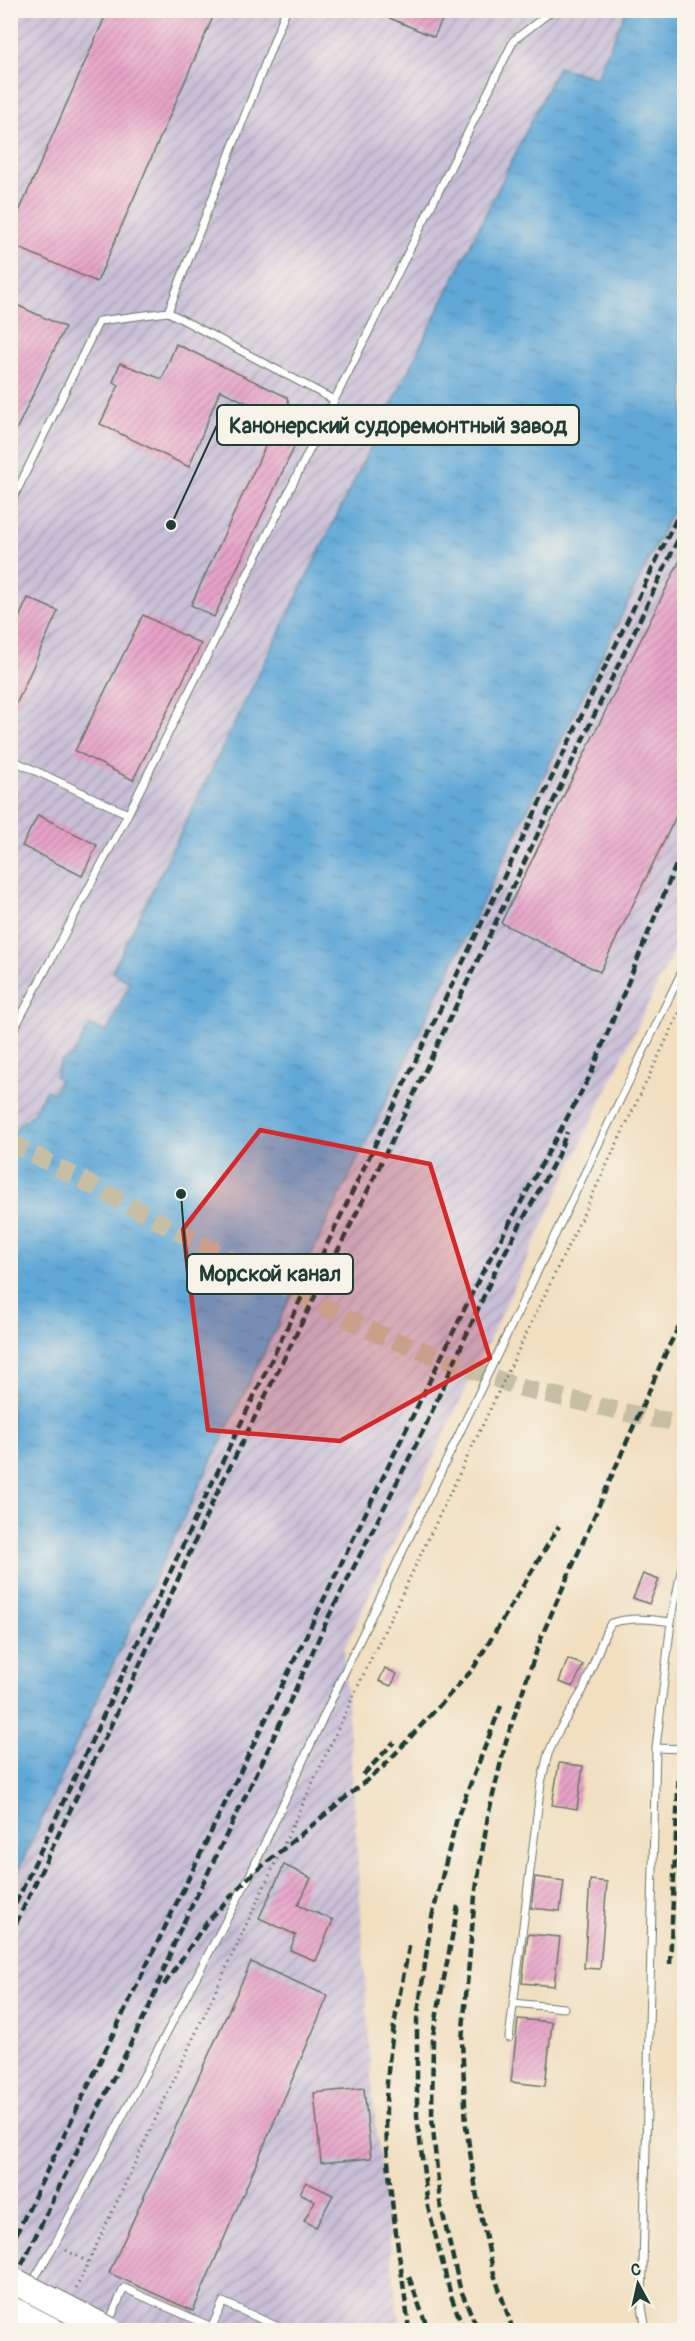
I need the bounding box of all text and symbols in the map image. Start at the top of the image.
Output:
callout: Канонерский судоремонтный завод [217,405,579,445]
text: Канонерский судоремонтный завод [229,412,568,440]
callout: Морской канал [187,1254,353,1294]
text: Морской канал [199,1260,341,1288]
north arrow [608,2254,668,2314]
text: С [630,2260,642,2281]

